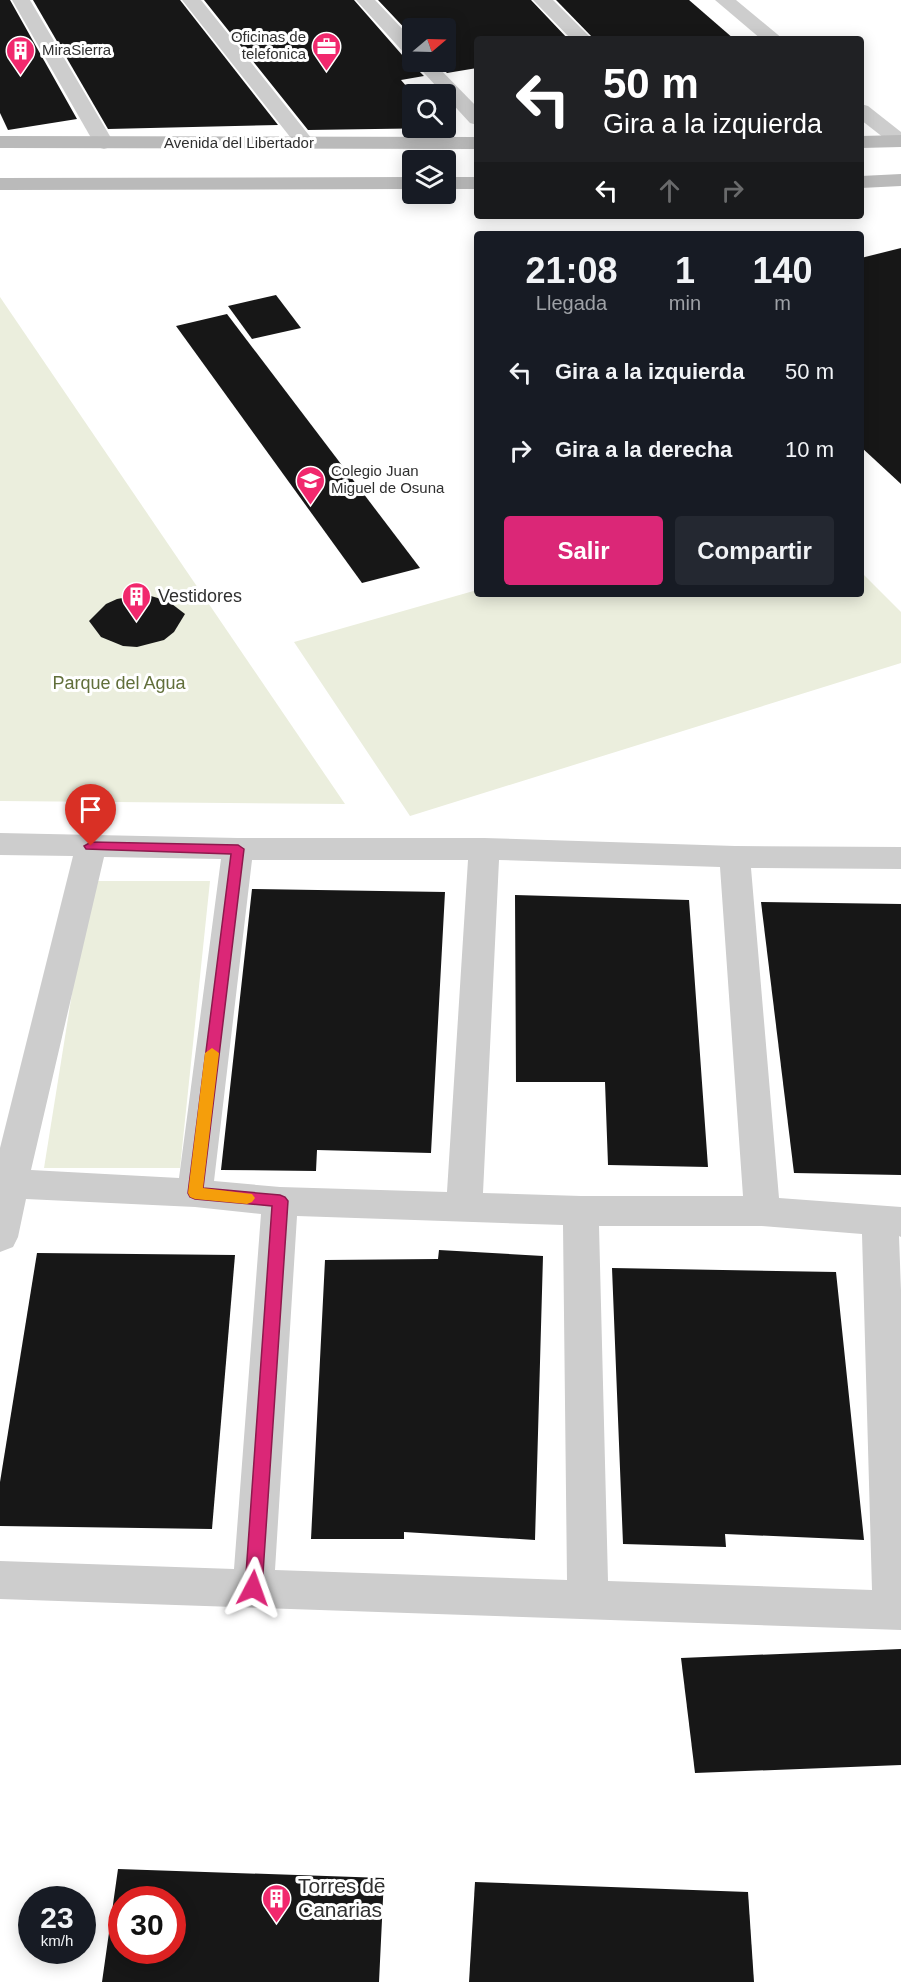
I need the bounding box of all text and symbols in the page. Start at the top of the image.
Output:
north arrow [402,18,456,72]
map controls [402,18,456,204]
place label: Oficinas de telefonica [231,28,307,62]
office icon: Oficinas de telefonica [311,30,343,72]
building icon: MiraSierra [5,34,37,76]
place label: MiraSierra [42,41,112,58]
icon: left [504,60,582,138]
text: 50 m [603,60,699,107]
button: search [402,84,456,138]
text: Gira a la izquierda [603,109,822,139]
street label: Avenida del Libertador [164,134,314,151]
button: layers [402,150,456,204]
icon: left [590,174,623,207]
icon: ahead [653,174,686,207]
icon: right [716,174,749,207]
text: 21:08 [525,250,617,291]
text: 1 [675,250,695,291]
text: 140 [752,250,813,291]
text: Llegada [536,292,607,314]
text: min [669,292,701,314]
text: m [774,292,791,314]
icon: left [504,356,537,389]
text: Gira a la izquierda [555,359,745,384]
text: 50 m [785,359,834,384]
icon: right [504,434,537,467]
text: Gira a la derecha [555,437,732,462]
text: 10 m [785,437,834,462]
place label: Colegio Juan Miguel de Osuna [331,462,445,496]
school or university icon: Colegio Juan Miguel de Osuna [294,464,326,506]
button: Salir [504,516,663,585]
button: Compartir [675,516,834,585]
building icon: Vestidores [121,580,153,622]
place label: Vestidores [158,586,242,606]
park label: Parque del Agua [52,673,187,693]
pin [65,784,116,846]
icon: arrive [74,793,107,826]
position arrow [221,1556,285,1620]
place label: Torres de Canarias [298,1874,386,1921]
building icon: Torres de Canarias [261,1882,293,1924]
speed limit sign: 30 [108,1886,186,1964]
text: 23 [40,1901,74,1934]
text: km/h [41,1932,73,1949]

